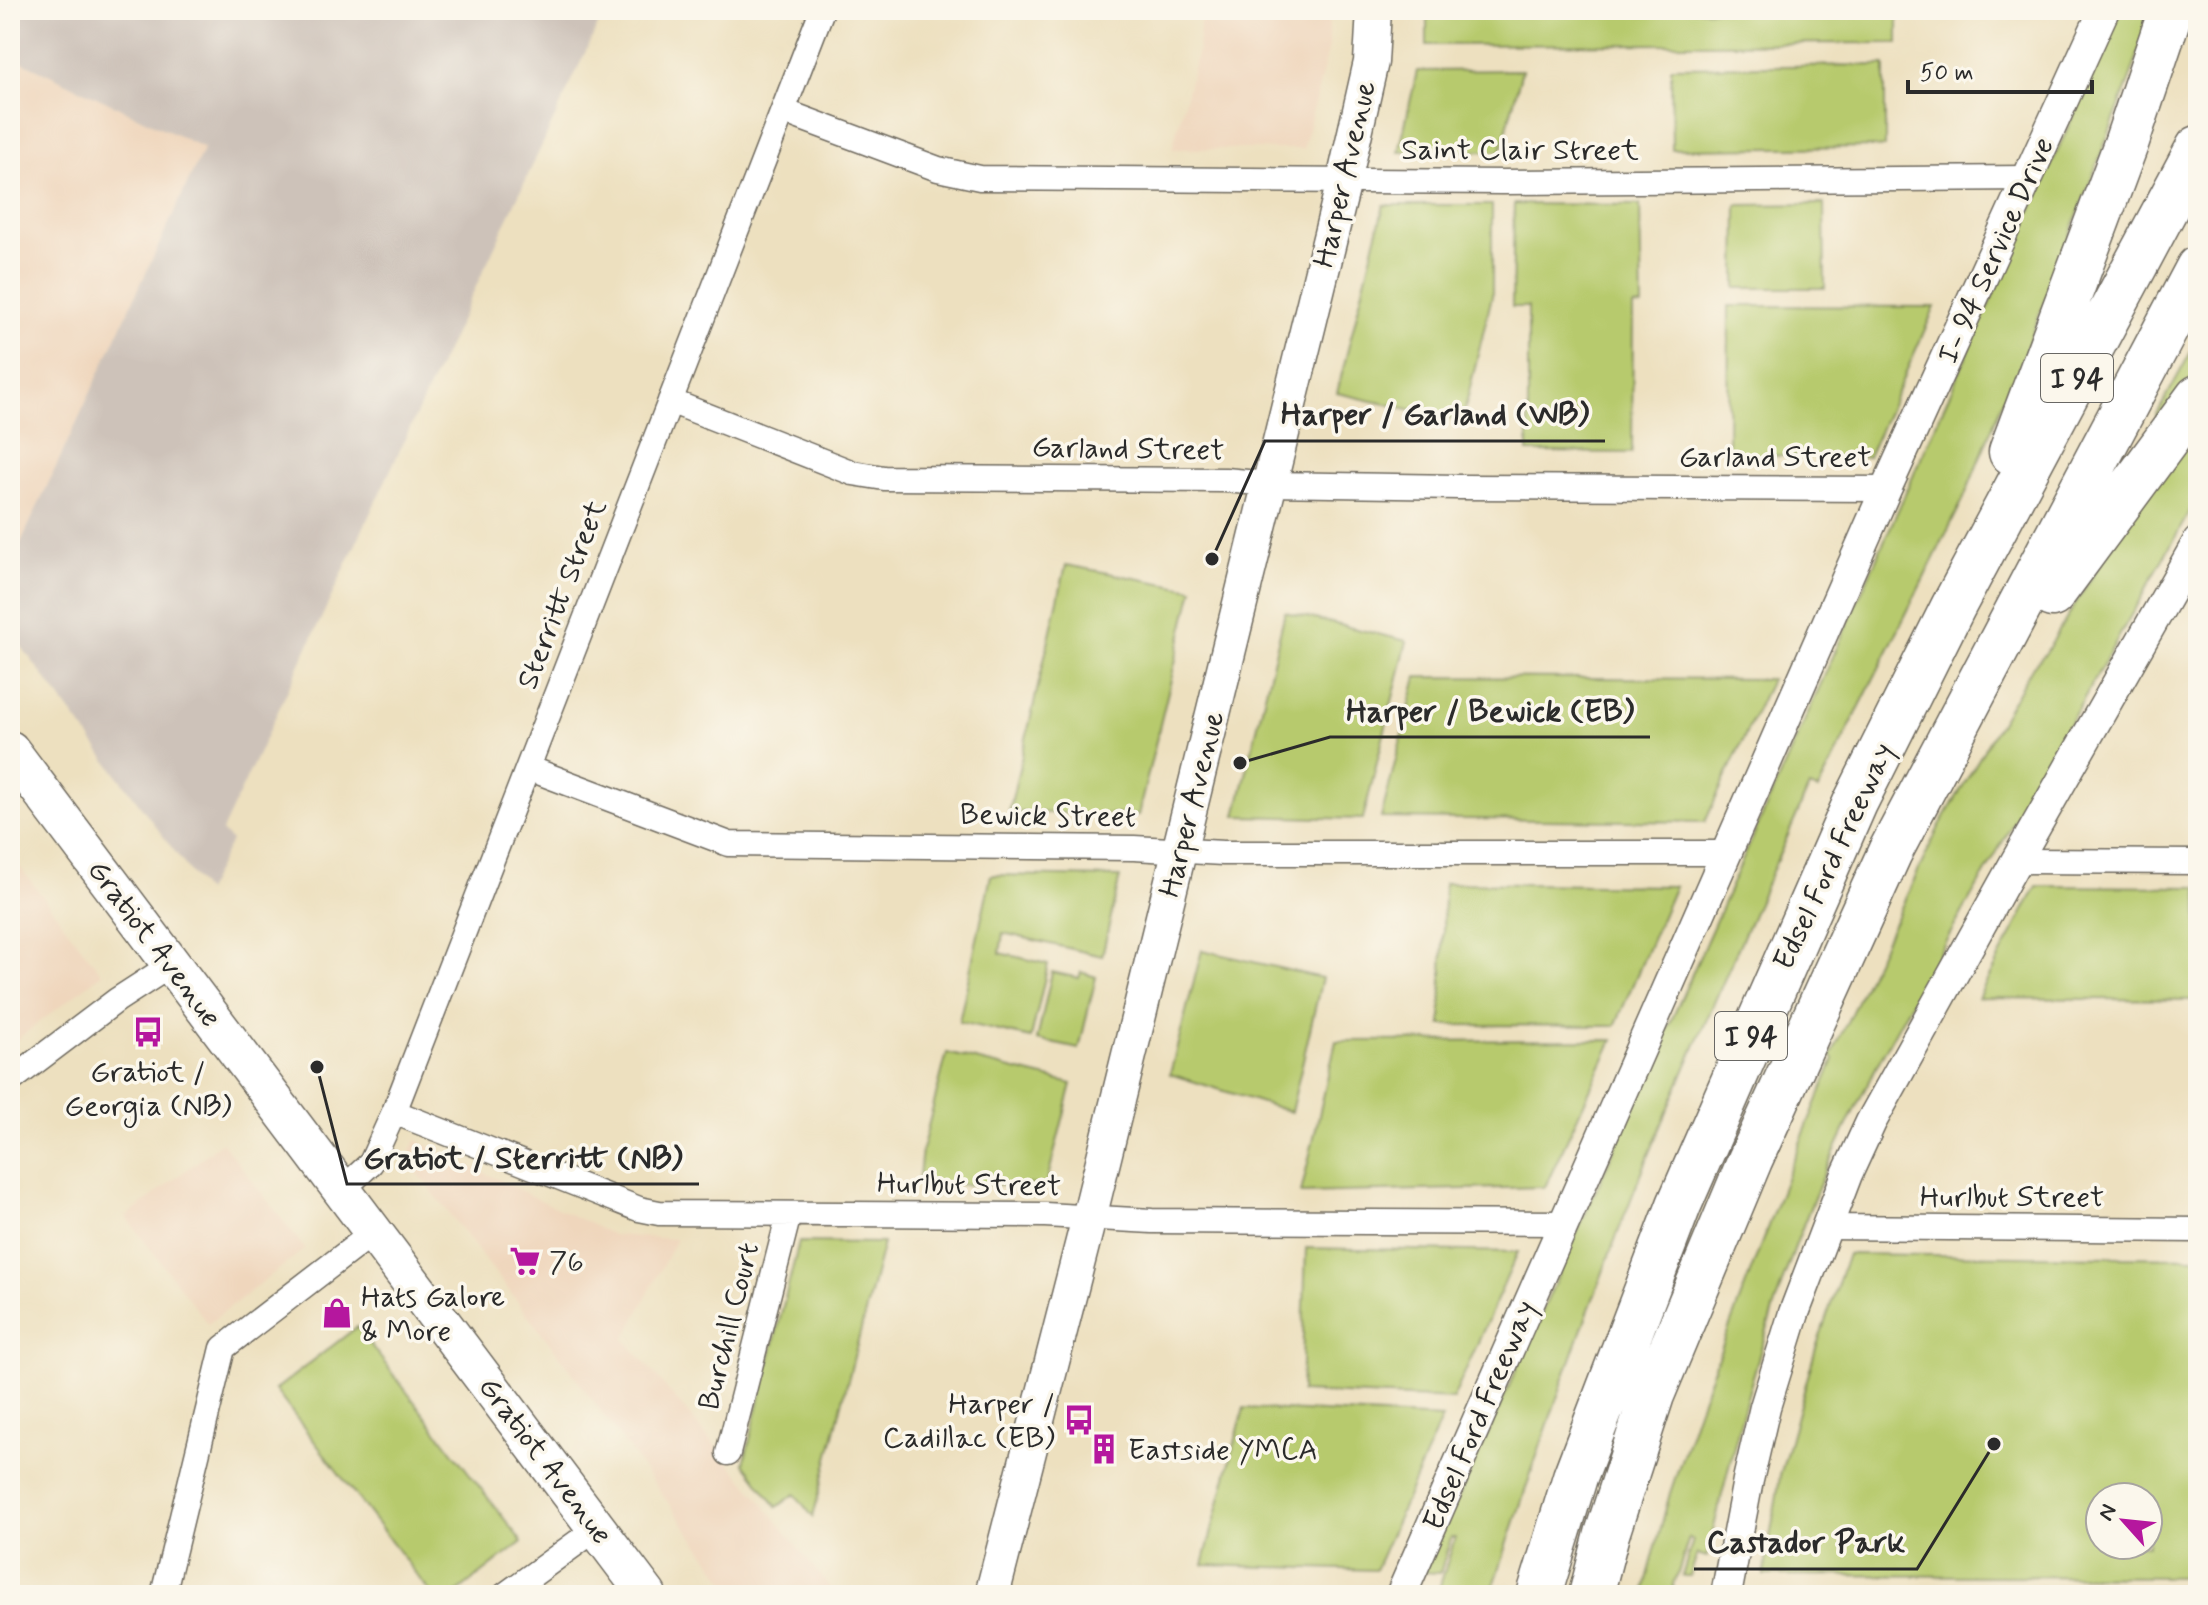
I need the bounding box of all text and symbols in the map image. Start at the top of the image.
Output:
scale bar [1908,44,2092,94]
text: 50 m [1920,58,1974,89]
street label: Harper Avenue [1305,77,1386,272]
street label: Saint Clair Street [1401,131,1639,170]
street label: I- 94 Service Drive [1929,131,2064,370]
road number: I 94 [2041,354,2113,402]
callout: Harper / Garland (WB) [1265,385,1605,441]
text: Harper / Garland (WB) [1281,394,1590,436]
street label: Garland Street [1031,428,1225,471]
street label: Garland Street [1679,438,1871,477]
street label: Sterritt Street [508,494,617,695]
callout: Harper / Bewick (EB) [1330,681,1650,737]
text: Harper / Bewick (EB) [1346,691,1635,733]
street label: Harper Avenue [1150,707,1234,902]
street label: Edsel Ford Freeway [1765,737,1904,976]
street label: Bewick Street [960,795,1136,838]
street label: Gratiot Avenue [78,852,230,1036]
road number: I 94 [1715,1012,1787,1060]
bus stop icon: Gratiot / Georgia (NB) [131,1015,165,1049]
place label: Gratiot / Georgia (NB) [64,1053,232,1128]
callout: Gratiot / Sterritt (NB) [347,1128,699,1184]
text: Gratiot / Sterritt (NB) [363,1138,683,1180]
street label: Hurlbut Street [877,1164,1061,1207]
street label: Hurlbut Street [1920,1178,2104,1217]
street label: Burchill Court [690,1239,769,1414]
place label: 76 [549,1243,584,1282]
supermarket icon: 76 [508,1244,542,1278]
place label: Hats Galore & More [361,1278,505,1351]
street label: Edsel Ford Freeway [1414,1295,1546,1536]
shop icon: Hats Galore & More [320,1296,354,1330]
street label: Gratiot Avenue [469,1369,621,1553]
place label: Harper / Cadillac (EB) [883,1385,1055,1458]
bus stop icon: Harper / Cadillac (EB) [1062,1403,1096,1437]
place label: Eastside YMCA [1128,1431,1318,1470]
building icon: Eastside YMCA [1087,1432,1121,1466]
north arrow [2084,1481,2164,1561]
text: N [2092,1500,2124,1526]
callout: Castador Park [1694,1513,1917,1569]
text: Castador Park [1707,1522,1905,1564]

